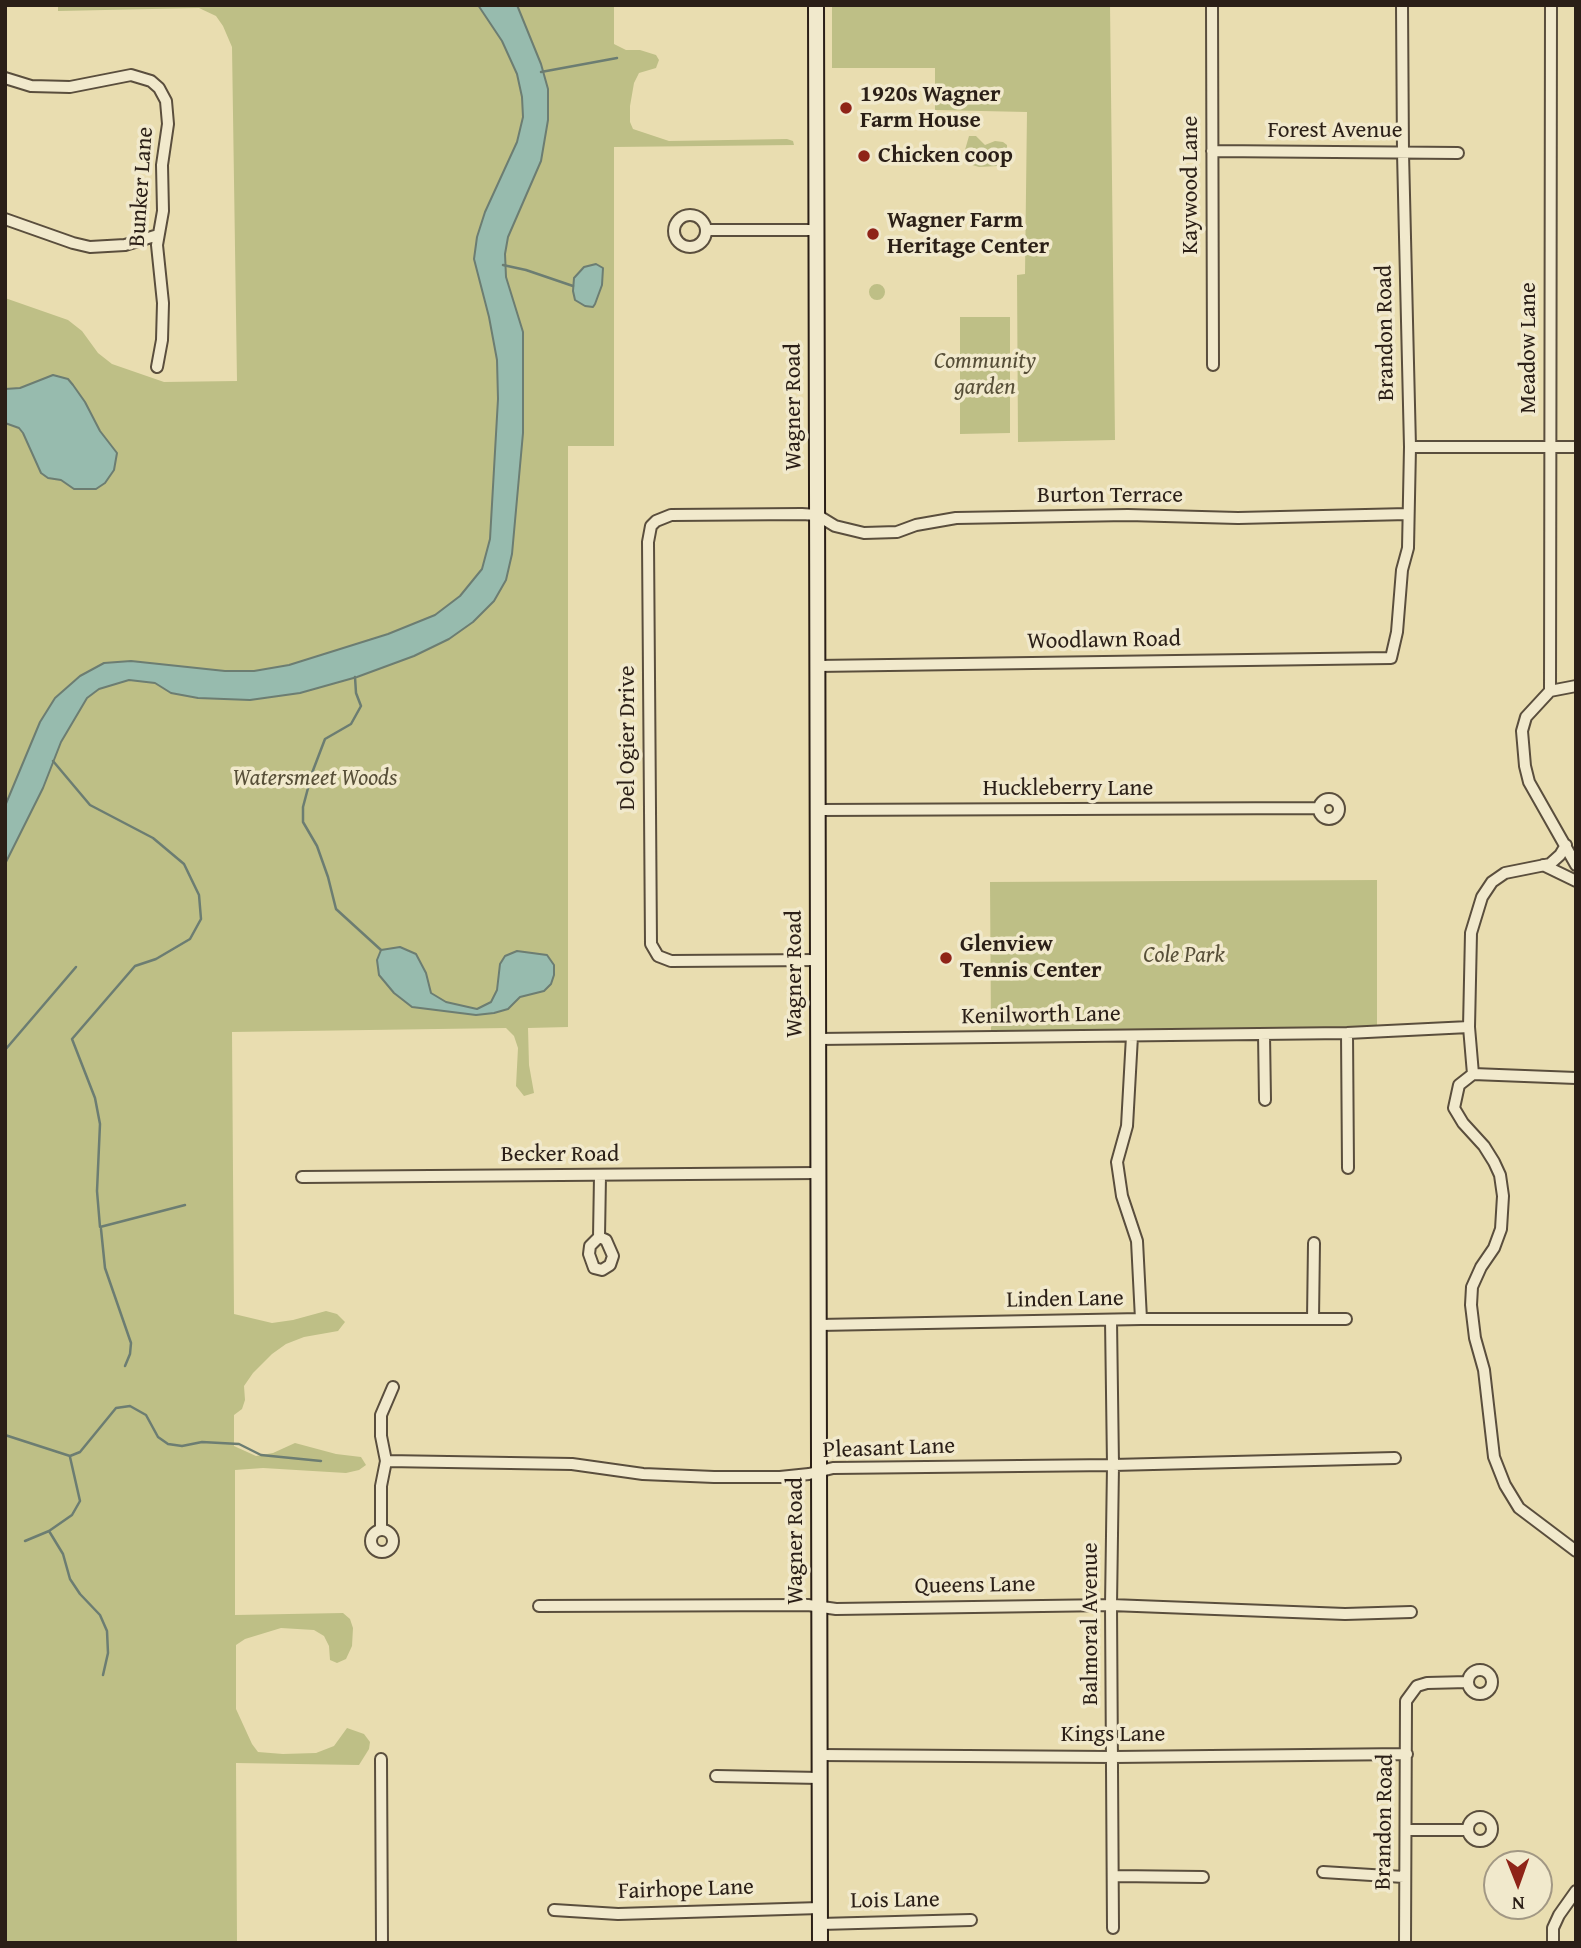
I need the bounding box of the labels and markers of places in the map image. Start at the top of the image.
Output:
place label: 1920s Wagner Farm House [860,81,1001,135]
marker: 1920s Wagner Farm House [838,100,854,116]
place label: Chicken coop [878,142,1013,170]
marker: Chicken coop [856,148,872,164]
place label: Wagner Farm Heritage Center [887,207,1049,261]
marker: Wagner Farm Heritage Center [865,226,881,242]
place label: Glenview Tennis Center [960,931,1102,985]
marker: Glenview Tennis Center [938,950,954,966]

